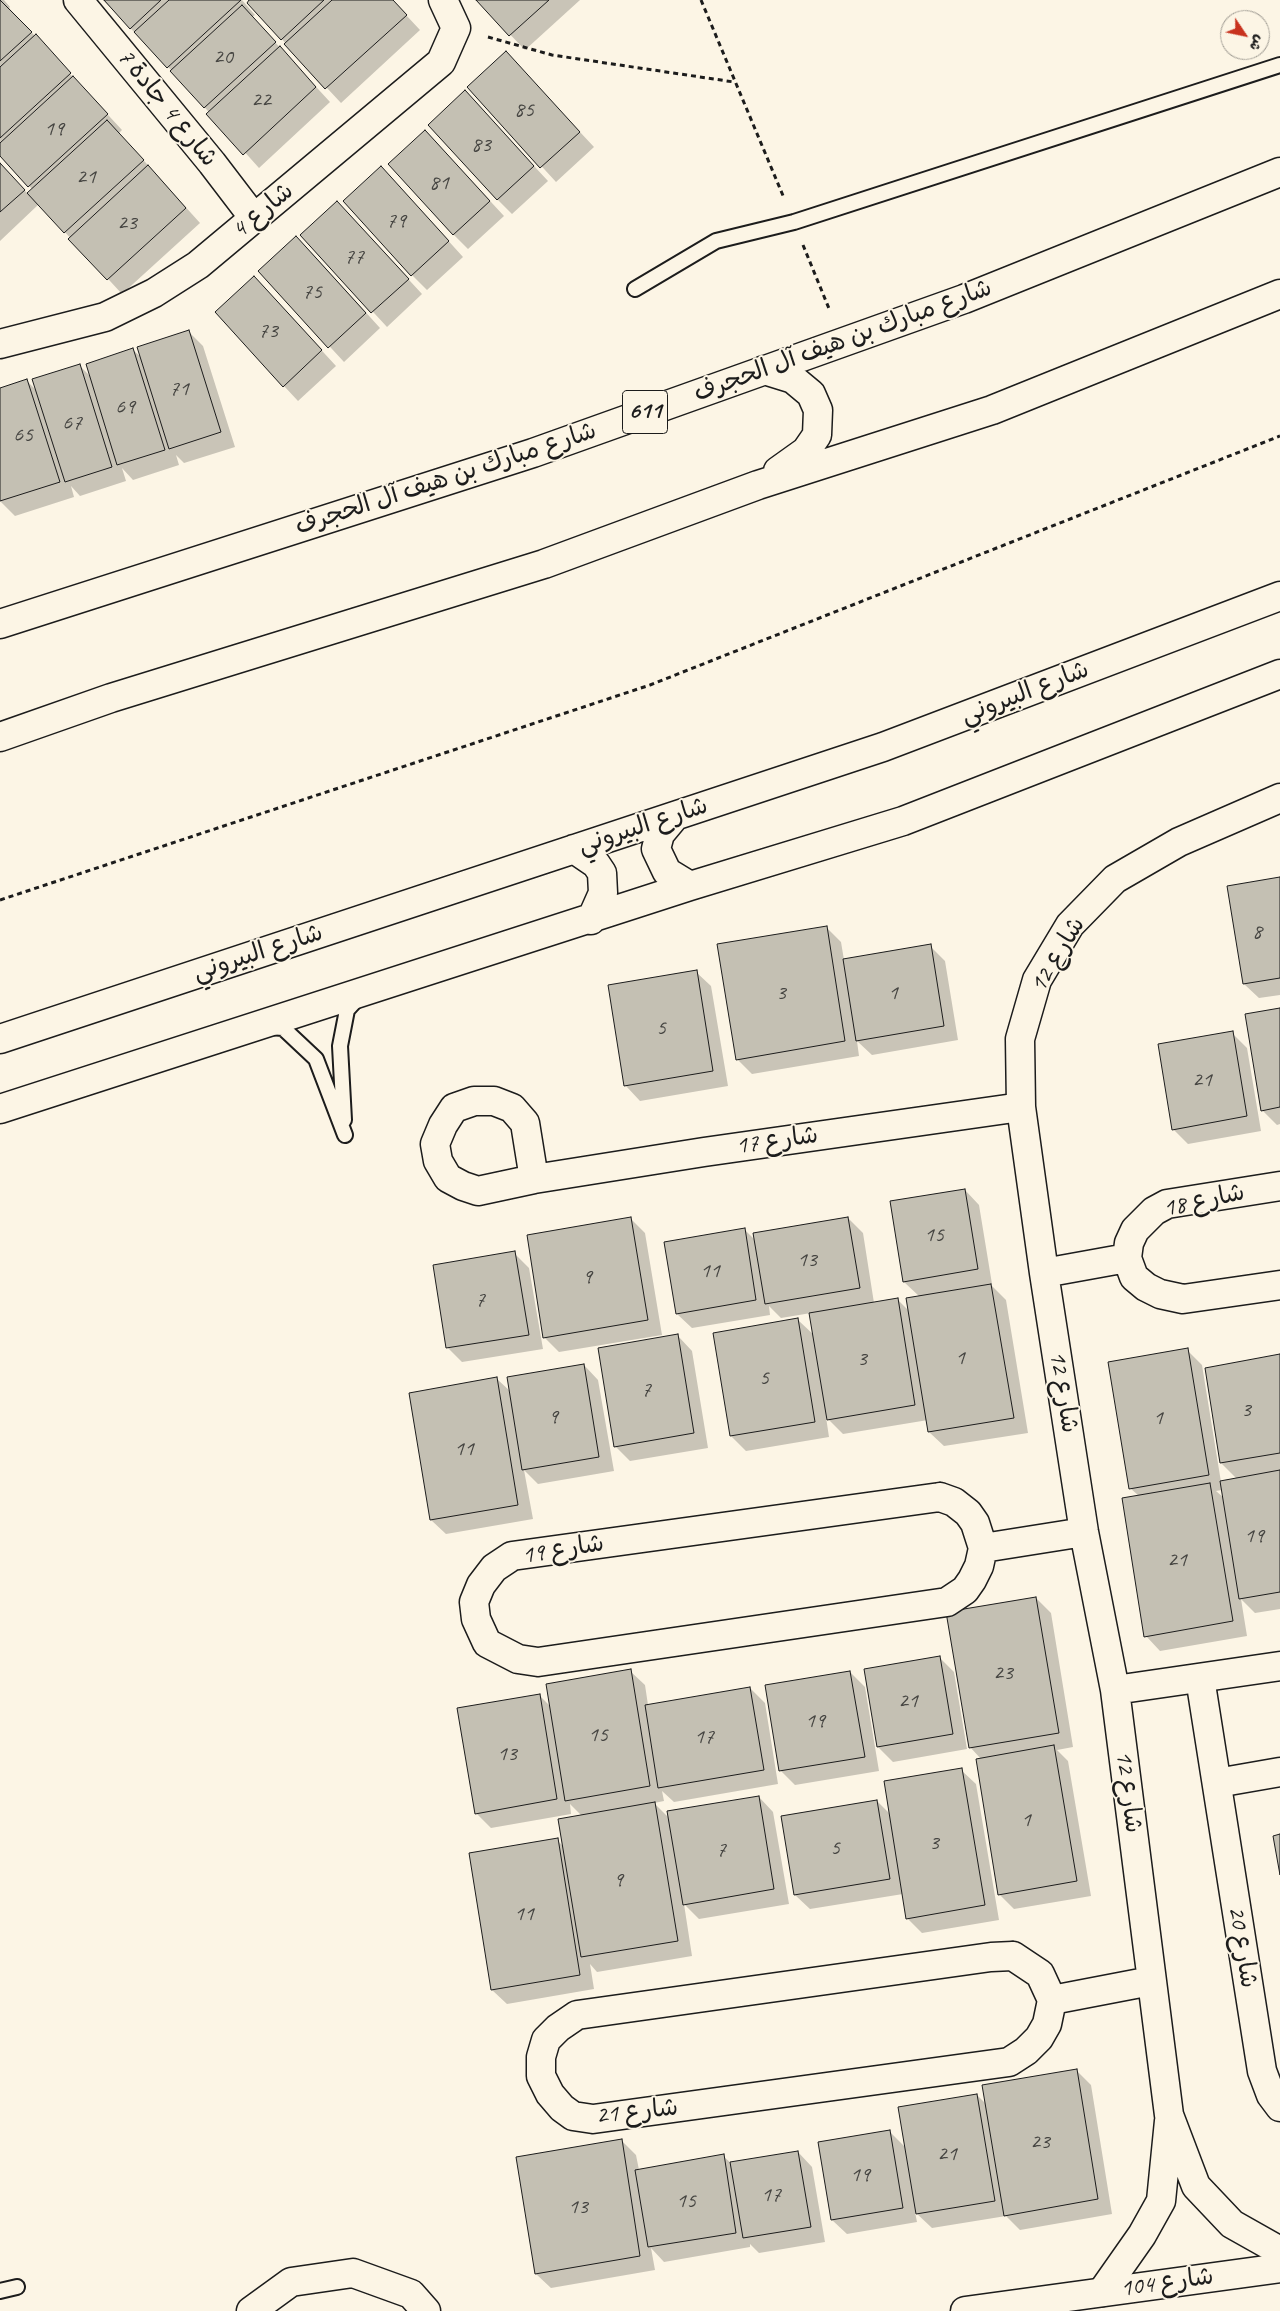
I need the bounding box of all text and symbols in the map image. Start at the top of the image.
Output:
north arrow [1220,10,1270,60]
text: ش [1246,32,1268,54]
street label: شارع 4 جادة 7 [110,43,224,173]
house number: 20 [213,44,233,70]
house number: 22 [251,87,271,113]
house number: 85 [514,97,534,123]
house number: 19 [44,116,64,142]
house number: 83 [471,132,491,158]
house number: 21 [76,164,96,190]
house number: 81 [429,170,449,196]
street label: شارع 4 [226,177,300,245]
house number: 79 [386,208,406,234]
house number: 23 [117,210,137,236]
house number: 77 [344,244,364,270]
street label: شارع مبارك بن هيف آل الحجرف [690,273,996,409]
house number: 75 [302,279,322,305]
house number: 73 [258,318,278,344]
house number: 71 [169,376,189,402]
road number: 611 [622,391,668,434]
house number: 69 [115,394,135,420]
house number: 67 [62,410,82,436]
street label: شارع مبارك بن هيف آل الحجرف [292,416,600,542]
house number: 65 [13,422,33,448]
street label: شارع البيروني [957,655,1093,731]
street label: شارع البيروني [574,791,712,861]
street label: شارع 12 [1024,912,1092,998]
street label: شارع البيروني [189,918,327,988]
house number: 8 [1252,919,1262,945]
house number: 3 [776,980,786,1006]
house number: 1 [888,980,898,1006]
house number: 5 [656,1015,666,1041]
house number: 21 [1192,1067,1212,1093]
street label: شارع 17 [734,1120,820,1162]
street label: شارع 18 [1160,1178,1248,1224]
house number: 15 [924,1222,944,1248]
house number: 13 [797,1247,817,1273]
house number: 11 [700,1258,720,1284]
house number: 9 [582,1264,592,1290]
house number: 7 [475,1287,485,1313]
house number: 1 [955,1345,965,1371]
house number: 3 [857,1346,867,1372]
street label: شارع 12 [1042,1349,1084,1435]
house number: 5 [759,1365,769,1391]
house number: 7 [641,1377,651,1403]
house number: 3 [1241,1397,1251,1423]
house number: 9 [548,1404,558,1430]
house number: 1 [1153,1405,1163,1431]
house number: 11 [454,1436,474,1462]
house number: 19 [1244,1523,1264,1549]
street label: شارع 19 [520,1529,606,1571]
house number: 21 [1167,1547,1187,1573]
house number: 23 [993,1660,1013,1686]
house number: 21 [898,1688,918,1714]
house number: 19 [805,1708,825,1734]
house number: 15 [588,1722,608,1748]
house number: 17 [694,1724,714,1750]
house number: 13 [497,1741,517,1767]
street label: شارع 12 [1108,1749,1148,1835]
house number: 1 [1021,1807,1031,1833]
house number: 3 [929,1830,939,1856]
house number: 5 [830,1835,840,1861]
house number: 7 [716,1837,726,1863]
house number: 9 [613,1867,623,1893]
house number: 11 [514,1901,534,1927]
street label: شارع 20 [1221,1904,1263,1990]
street label: شارع 21 [594,2093,680,2131]
house number: 23 [1030,2129,1050,2155]
house number: 21 [937,2141,957,2167]
house number: 19 [850,2162,870,2188]
house number: 17 [761,2182,781,2208]
house number: 15 [676,2188,696,2214]
house number: 13 [568,2194,588,2220]
street label: شارع 104 [1118,2262,1216,2304]

